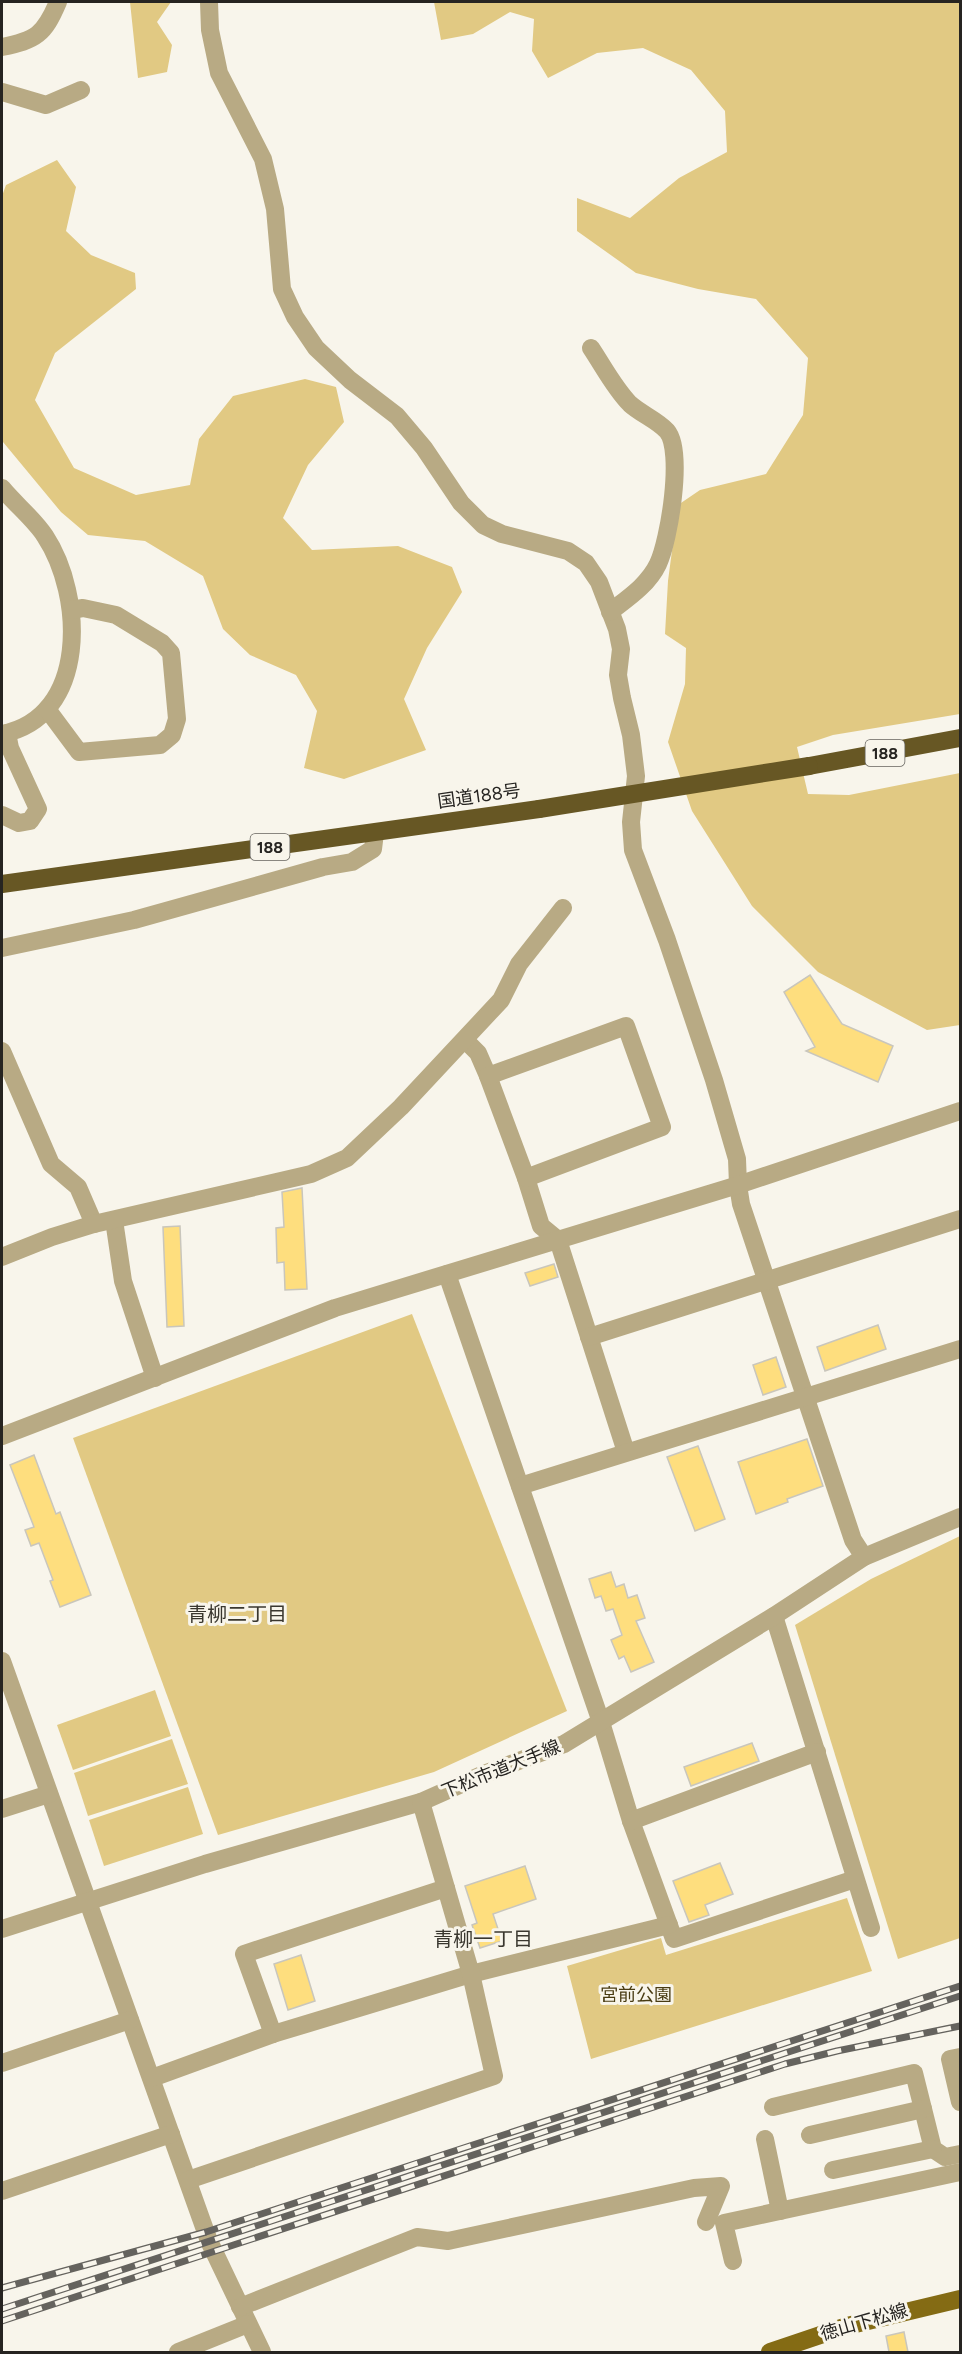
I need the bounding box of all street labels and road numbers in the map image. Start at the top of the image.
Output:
road number: 188 [866,740,904,766]
street label: 国道188号 [436,779,522,813]
road number: 188 [250,834,290,860]
street label: 下松市道大手線 [438,1735,564,1803]
street label: 徳山下松線 [818,2299,910,2345]

